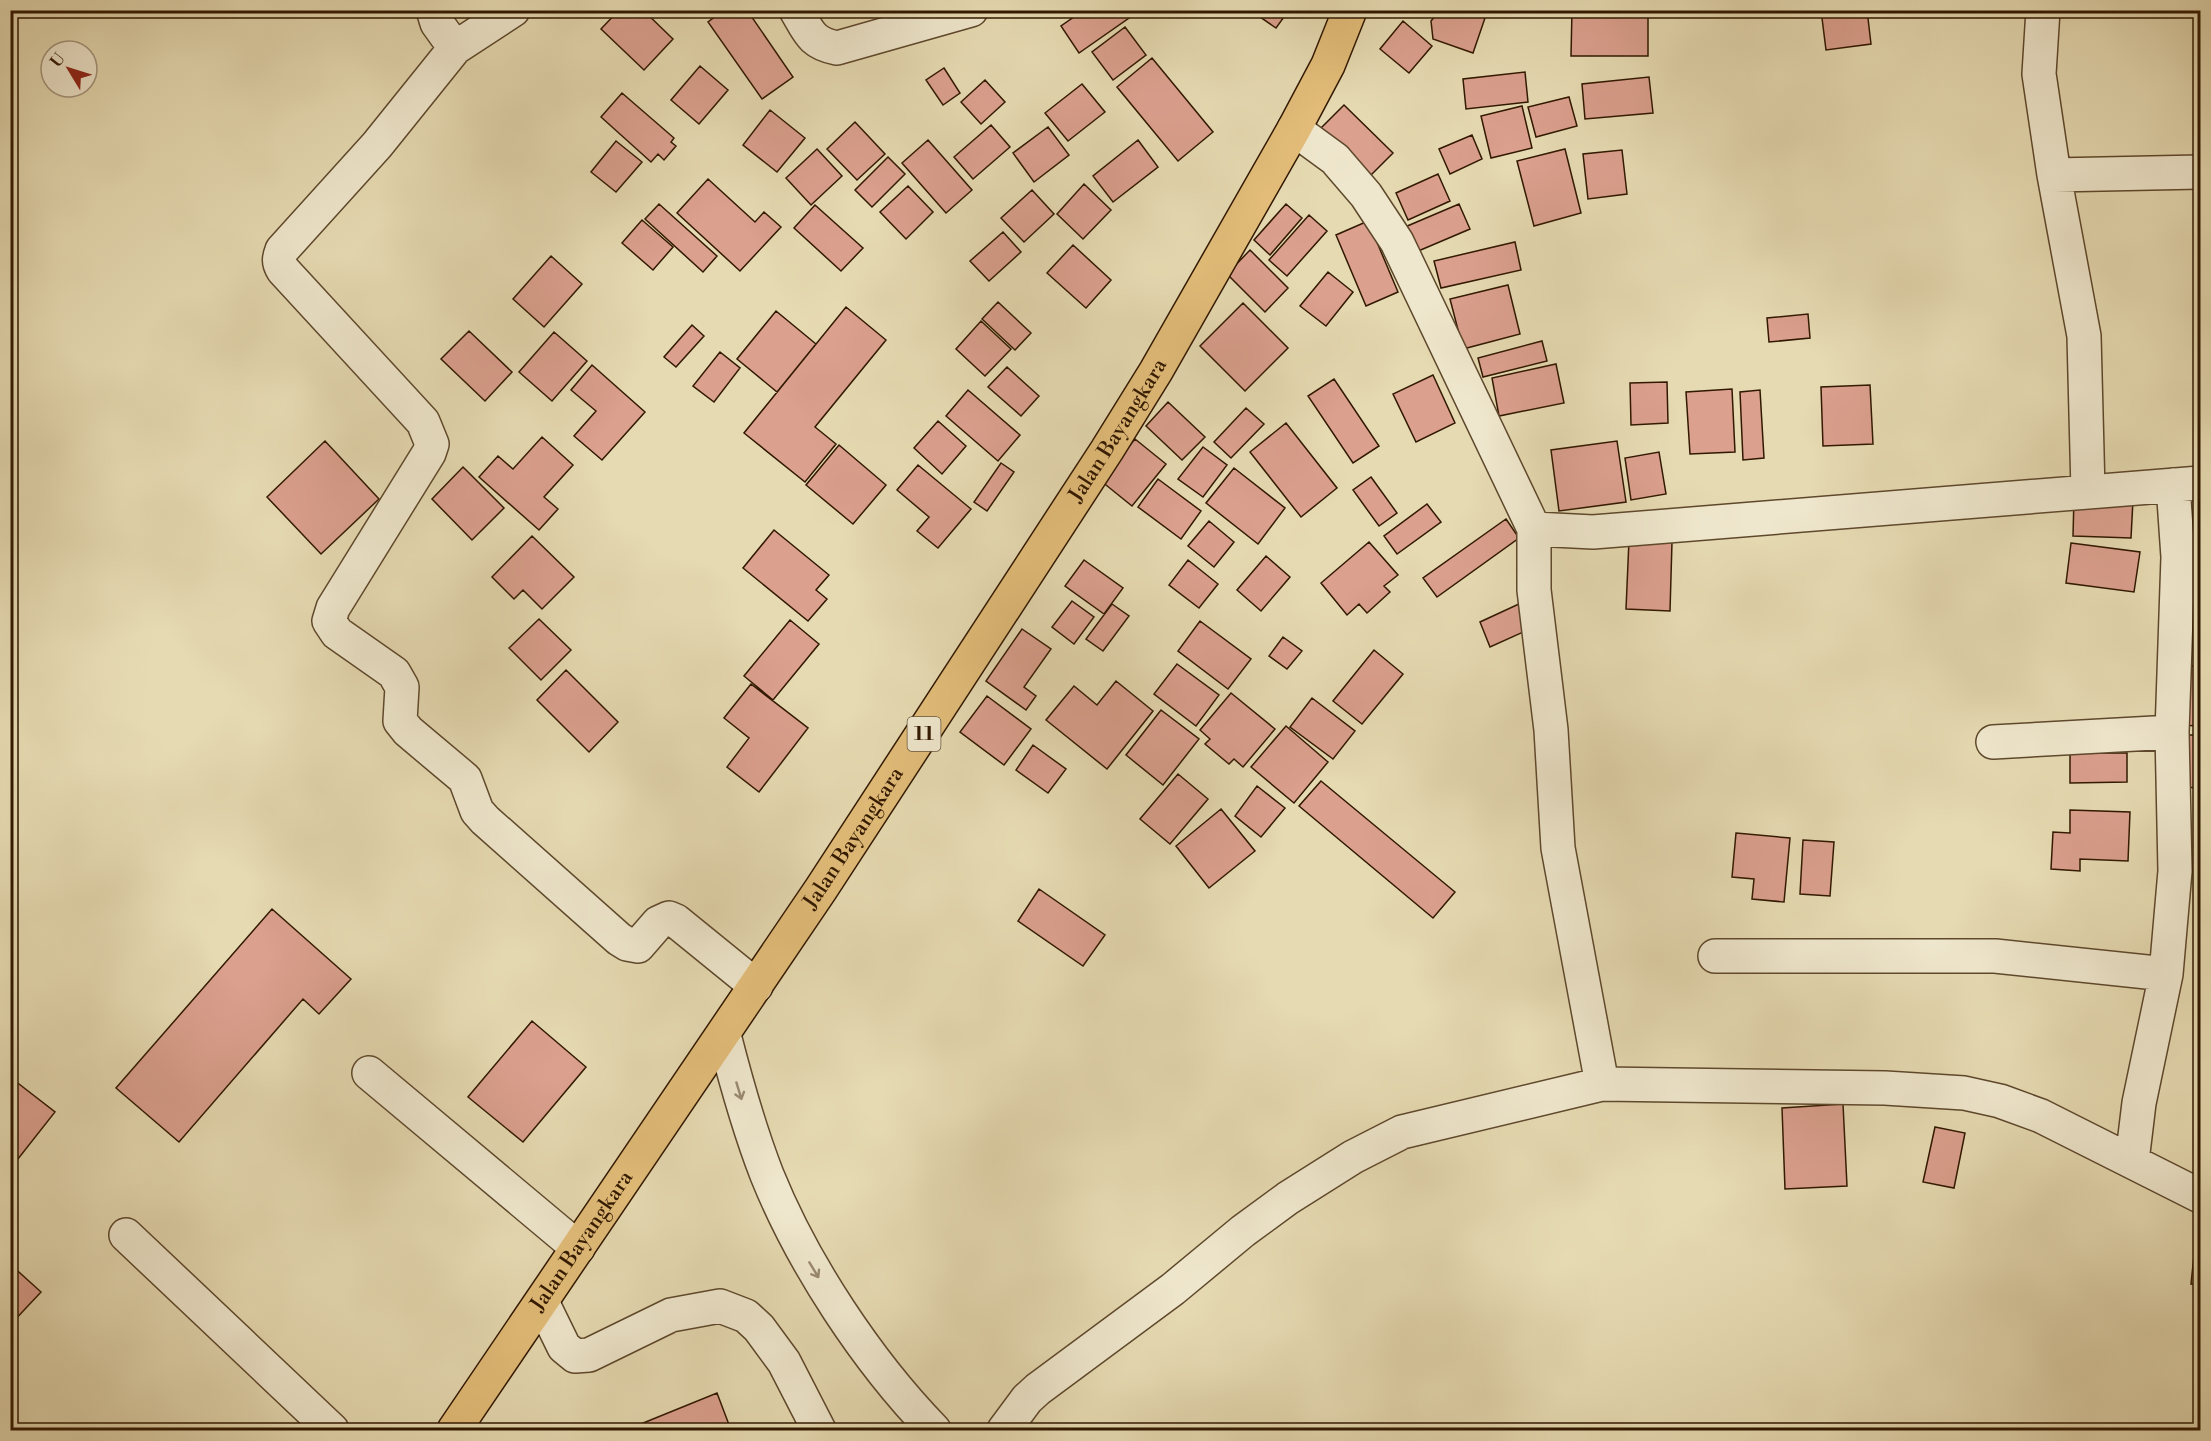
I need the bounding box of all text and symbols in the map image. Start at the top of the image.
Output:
north arrow [39,39,99,99]
text: U [46,49,70,71]
street label: Jalan Bayangkara [1063,354,1173,508]
road number: 11 [908,717,940,751]
street label: Jalan Bayangkara [797,762,910,915]
one-way arrow [734,1081,745,1100]
street label: Jalan Bayangkara [524,1166,639,1318]
one-way arrow [809,1261,821,1278]

